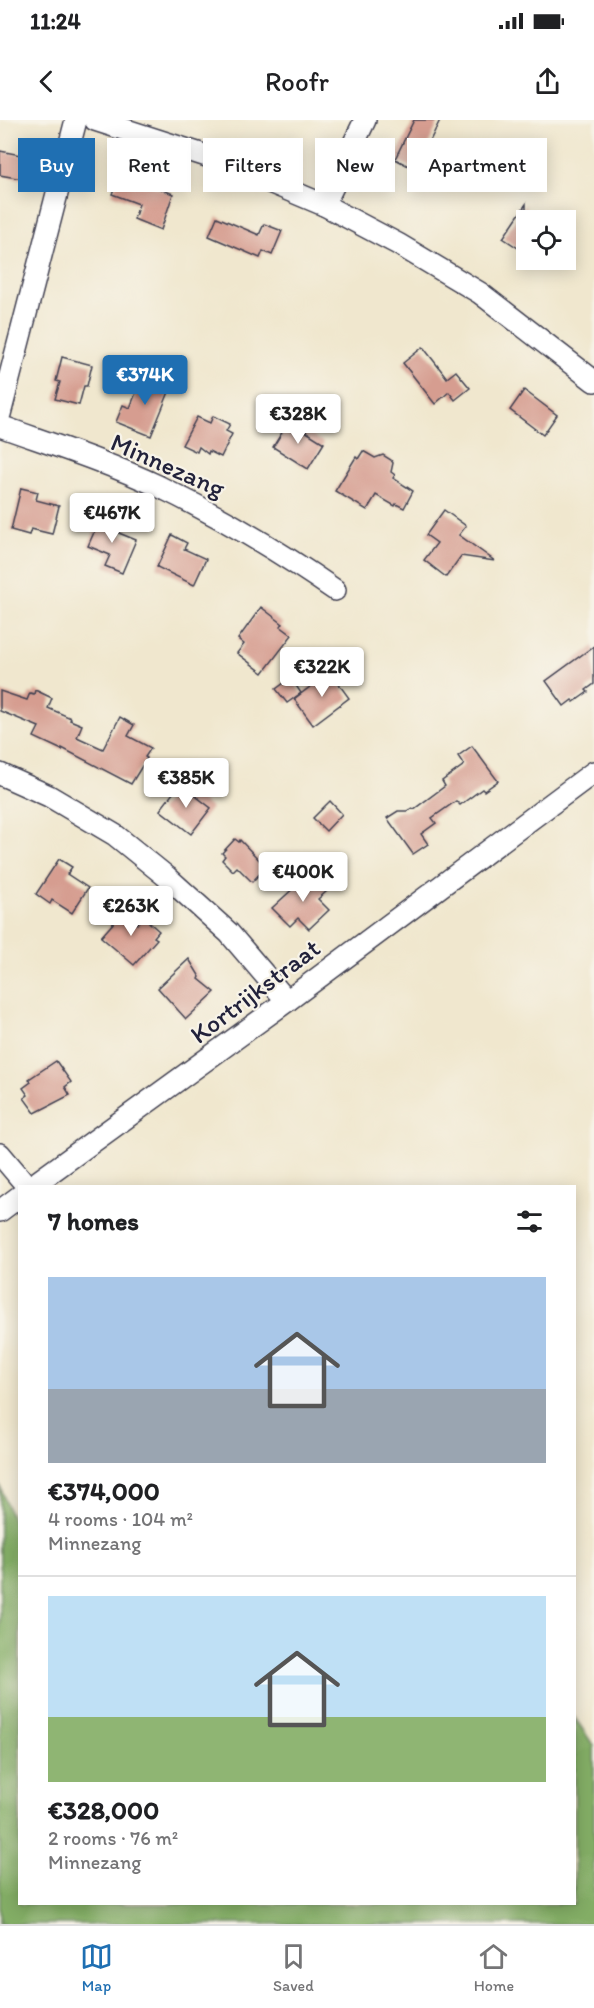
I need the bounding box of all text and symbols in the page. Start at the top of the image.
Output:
text: 11:24 [30,8,81,35]
icon: back [30,65,63,98]
text: Roofr [265,65,329,98]
icon: share [531,65,564,98]
chip: Buy [18,138,95,192]
chip: Rent [107,138,191,192]
chip: Filters [203,138,303,192]
chip: New [315,138,395,192]
chip: Apartment [407,138,547,192]
map controls [516,210,576,270]
button: locate [516,210,576,270]
pin: €374K [103,355,187,406]
text: €374K [116,362,174,386]
pin: €328K [256,394,340,445]
text: €328K [270,401,326,425]
street label: Minnezang [106,426,231,505]
pin: €467K [70,493,154,544]
text: €467K [84,500,140,524]
pin: €322K [280,647,364,698]
text: €322K [294,654,350,678]
pin: €385K [144,758,228,809]
text: €385K [158,765,214,789]
pin: €400K [261,852,345,903]
text: €400K [273,859,333,883]
pin: €263K [89,886,173,937]
text: €263K [103,893,159,917]
street label: Kortrijkstraat [184,932,327,1050]
text: 7 homes [48,1205,139,1237]
icon: filters [513,1205,546,1238]
icon: home [243,1316,351,1424]
text: €374,000 [48,1475,160,1507]
text: 4 rooms · 104 m² [48,1507,193,1531]
text: Minnezang [48,1531,141,1555]
icon: home [243,1635,351,1743]
text: €328,000 [48,1794,159,1826]
text: 2 rooms · 76 m² [48,1826,178,1850]
text: Minnezang [48,1850,141,1874]
tab: Map [80,1940,113,1995]
tab: Saved [273,1940,314,1995]
tab: Home [474,1940,514,1995]

